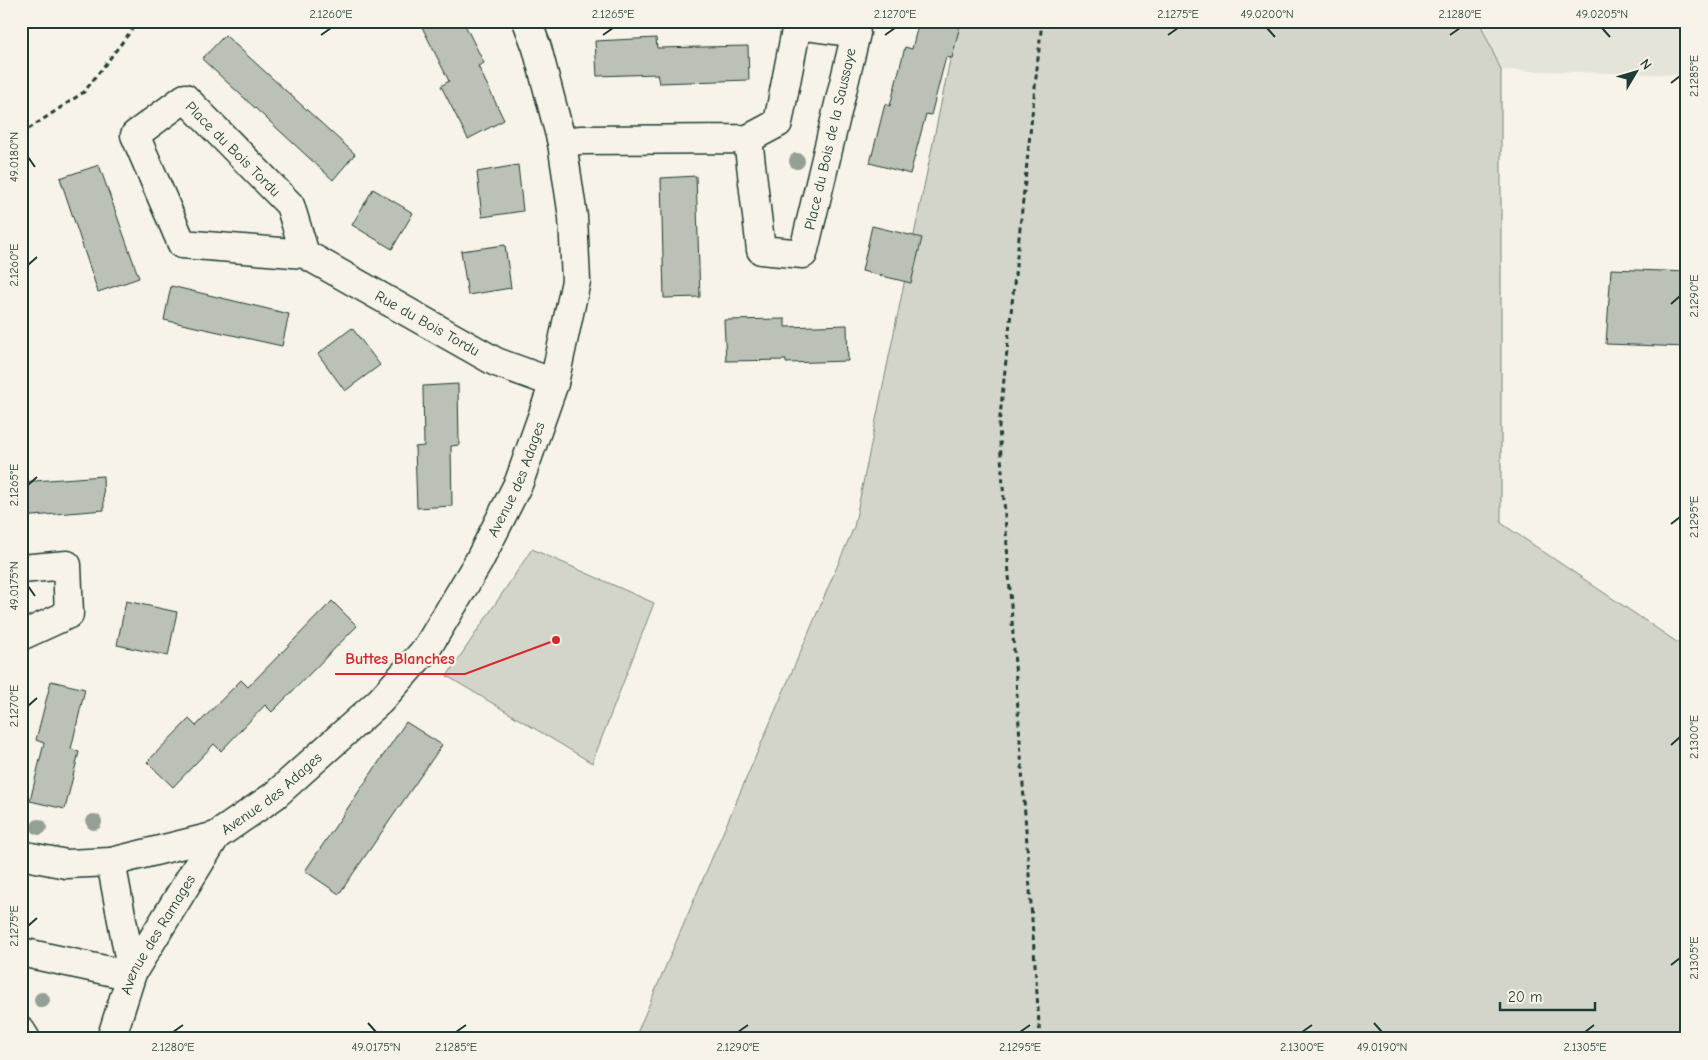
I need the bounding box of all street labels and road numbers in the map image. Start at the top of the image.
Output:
street label: Place du Bois de la Saussaye [800,46,860,232]
street label: Place du Bois Tordu [182,98,284,200]
street label: Rue du Bois Tordu [372,286,483,360]
street label: Avenue des Adages [484,419,549,540]
street label: Avenue des Adages [218,748,326,839]
street label: Avenue des Ramages [117,871,199,997]

